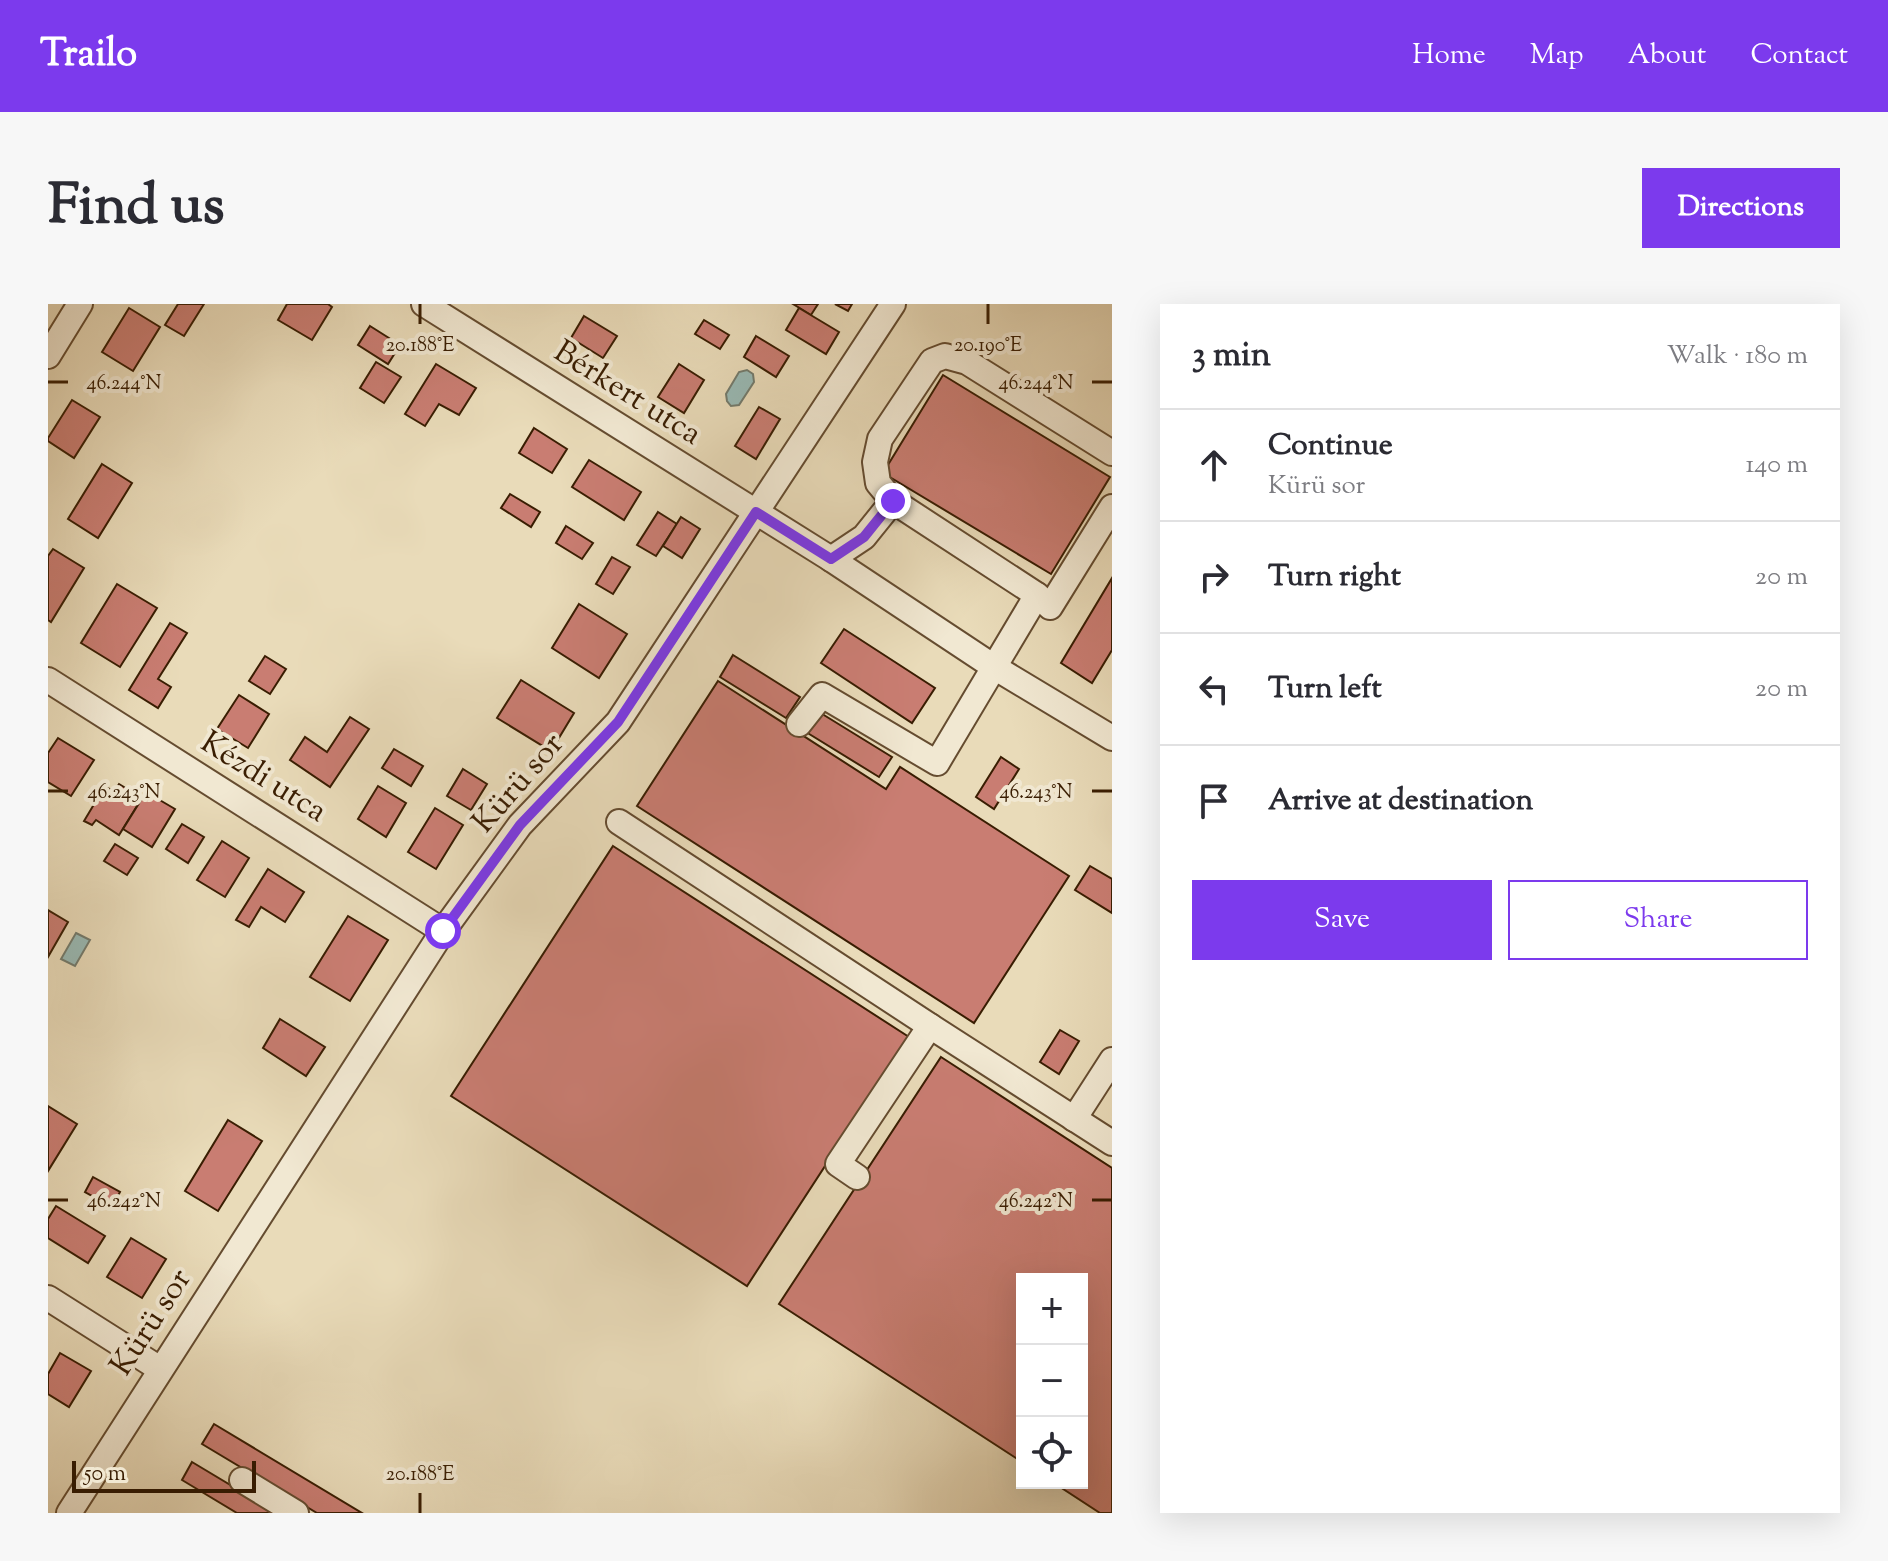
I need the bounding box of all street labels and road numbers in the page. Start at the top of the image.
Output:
street label: Bérkert utca [544,330,710,458]
street label: Kézdi utca [191,721,335,835]
street label: Kürü sor [462,724,576,844]
street label: Kürü sor [100,1260,204,1386]

